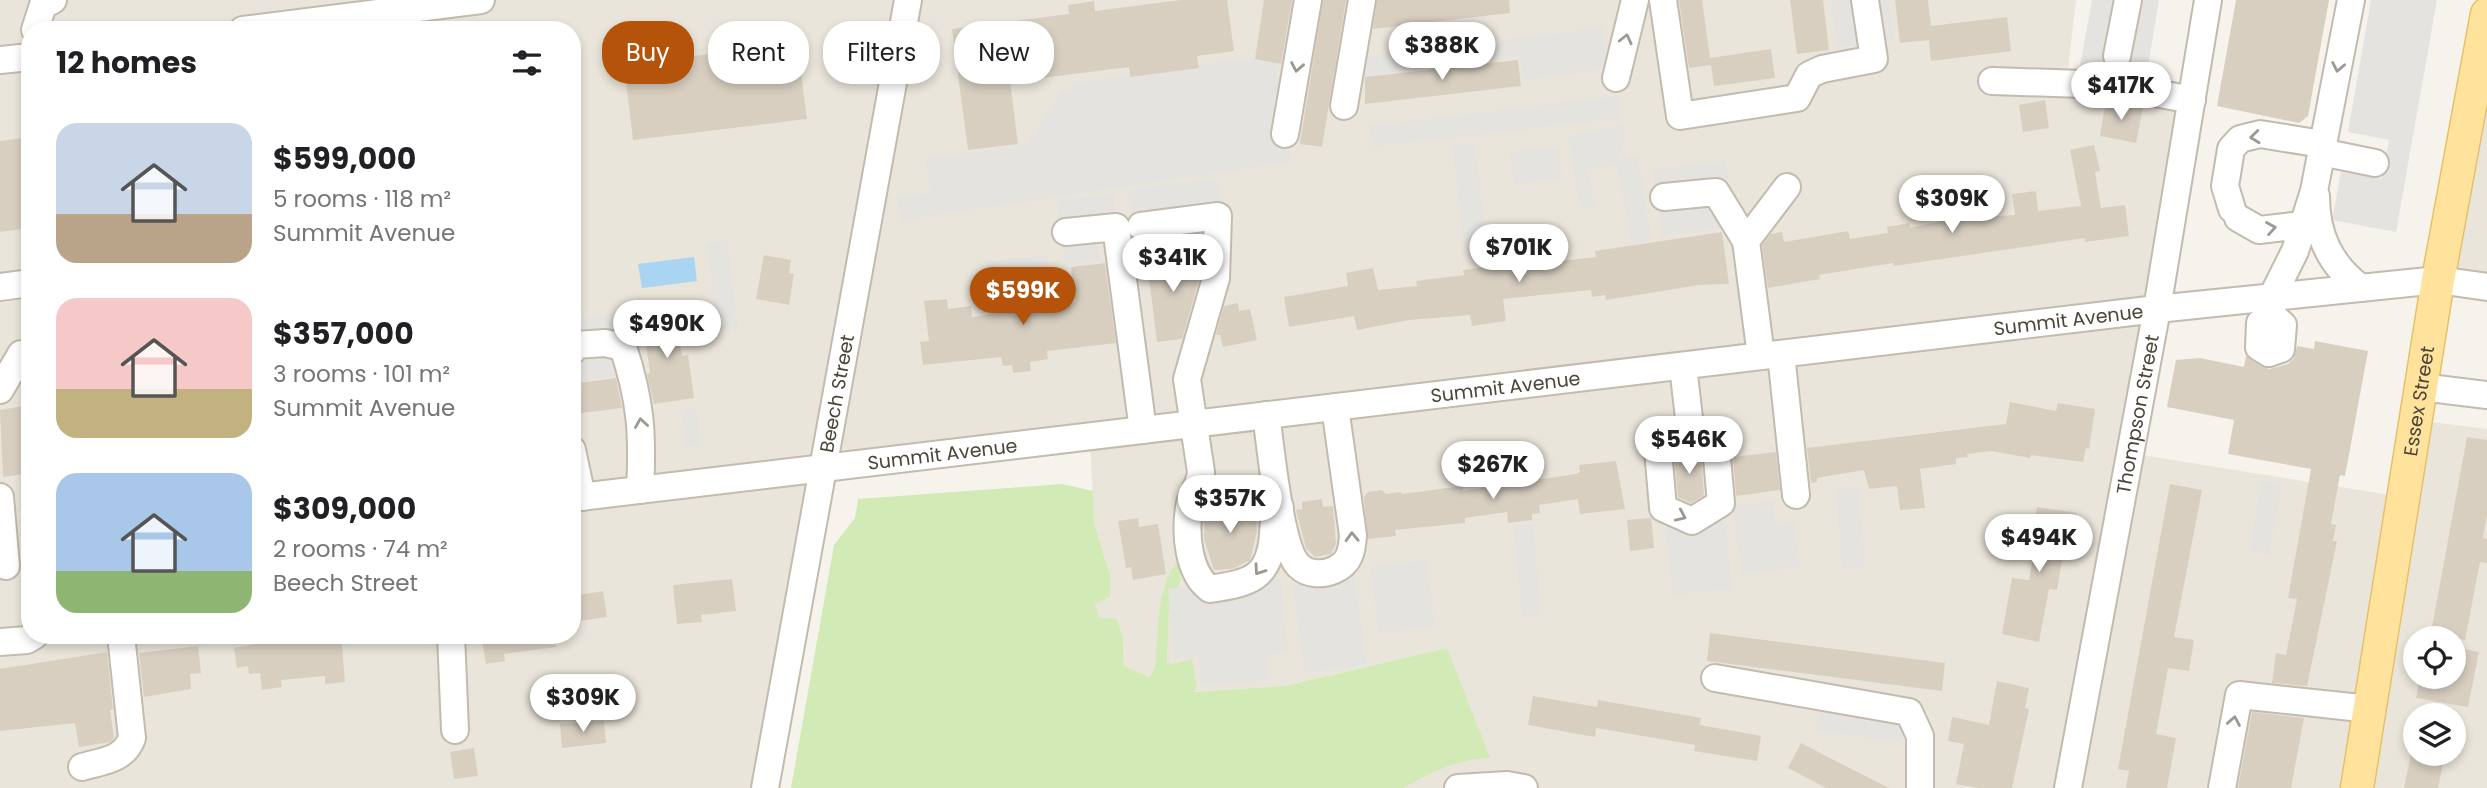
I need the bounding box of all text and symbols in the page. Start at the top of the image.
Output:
chip: Buy [602,21,694,84]
chip: Rent [708,21,809,84]
chip: Filters [823,21,940,84]
chip: New [954,21,1054,84]
pin: $388K [1393,22,1491,82]
text: $388K [1405,29,1479,61]
one-way arrow [1618,33,1632,45]
text: 12 homes [56,41,197,84]
icon: filters [508,44,546,82]
one-way arrow [1290,61,1305,73]
one-way arrow [2331,61,2346,73]
pin: $417K [2072,62,2170,122]
text: $417K [2087,69,2155,101]
one-way arrow [2249,129,2261,144]
text: $599,000 [273,137,416,180]
icon: home [112,151,196,235]
pin: $309K [1903,176,2001,235]
text: $309K [1915,182,1989,214]
text: 5 rooms · 118 m² [273,183,451,215]
text: Summit Avenue [273,217,455,249]
one-way arrow [2265,221,2277,236]
pin: $701K [1470,224,1568,284]
text: $701K [1485,231,1553,263]
pin: $341K [1124,234,1222,294]
text: $341K [1138,241,1208,273]
pin: $599K [974,268,1072,327]
text: $599K [986,274,1060,306]
street label: Summit Avenue [1992,298,2145,342]
pin: $490K [618,300,716,360]
text: $490K [629,307,705,339]
text: $357,000 [273,312,414,355]
icon: home [112,326,196,410]
street label: Beech Street [813,332,861,455]
street label: Thompson Street [2110,332,2166,497]
street label: Essex Street [2397,344,2441,458]
text: 3 rooms · 101 m² [273,358,450,390]
street label: Summit Avenue [1429,365,1582,410]
text: Summit Avenue [273,392,455,424]
pin: $546K [1640,416,1738,476]
one-way arrow [634,417,649,428]
text: $546K [1651,423,1727,455]
street label: Summit Avenue [866,432,1019,477]
pin: $267K [1444,442,1542,501]
text: $267K [1457,448,1529,480]
pin: $357K [1181,476,1279,535]
text: $357K [1194,482,1266,514]
text: $309,000 [273,487,416,530]
icon: home [112,501,196,585]
one-way arrow [1674,508,1686,522]
pin: $494K [1990,514,2088,574]
text: $494K [2001,521,2077,553]
one-way arrow [1344,531,1359,542]
text: 2 rooms · 74 m² [273,533,448,565]
one-way arrow [1255,562,1267,575]
text: Beech Street [273,567,418,599]
map controls [2403,626,2466,766]
button: locate [2403,626,2466,689]
pin: $309K [534,674,632,734]
text: $309K [546,681,620,713]
button: layers [2403,703,2466,766]
one-way arrow [2226,715,2241,727]

